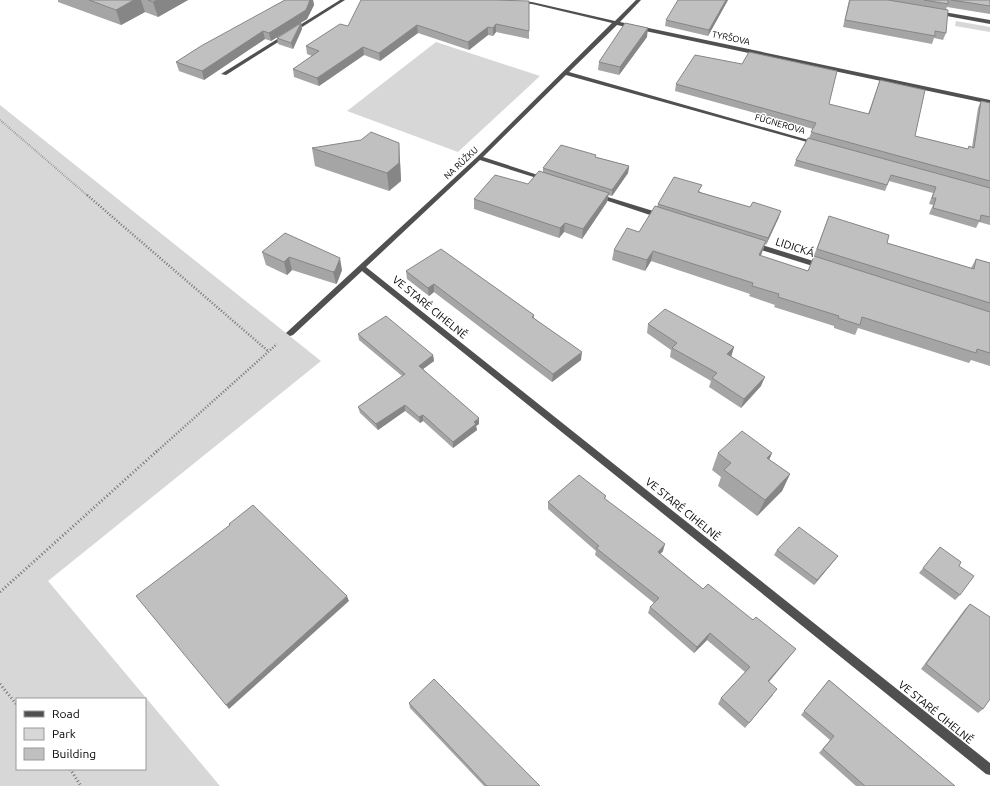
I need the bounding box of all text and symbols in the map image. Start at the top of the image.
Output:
street label: TYRŠOVA [711,27,752,47]
street label: FÜGNEROVA [754,112,806,136]
street label: NA RŮŽKU [441,143,480,181]
street label: LIDICKÁ [774,234,817,259]
street label: VE STARÉ CIHELNĚ [390,272,470,341]
street label: VE STARÉ CIHELNĚ [643,474,723,543]
street label: VE STARÉ CIHELNĚ [896,677,976,746]
legend [16,698,146,770]
text: Road [52,707,80,720]
text: Park [52,727,76,740]
text: Building [52,747,96,760]

